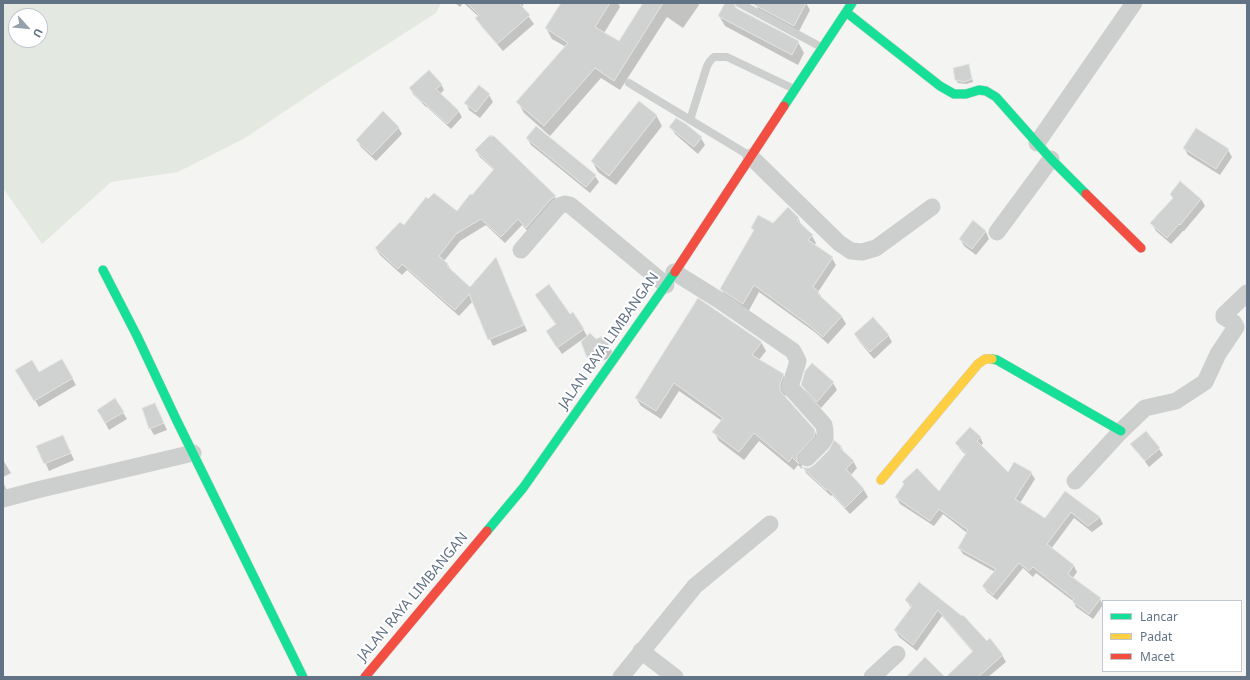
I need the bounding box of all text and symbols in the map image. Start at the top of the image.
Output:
north arrow [8,8,48,48]
text: U [30,26,47,40]
street label: JALAN RAYA LIMBANGAN [555,269,663,413]
street label: JALAN RAYA LIMBANGAN [354,529,472,665]
legend [1102,600,1242,672]
text: Lancar [1140,608,1178,625]
text: Padat [1140,628,1172,645]
text: Macet [1140,648,1174,665]

